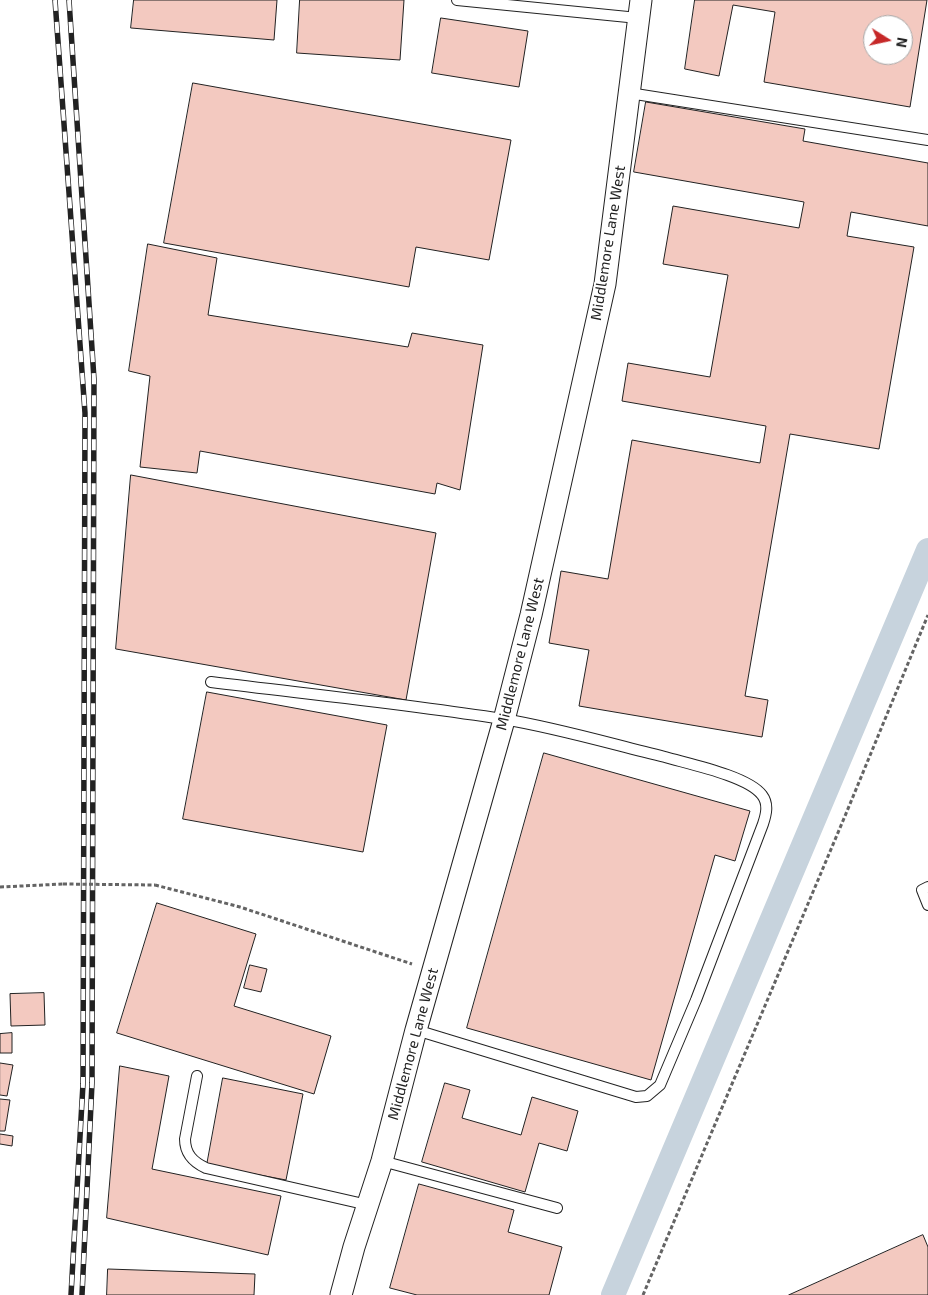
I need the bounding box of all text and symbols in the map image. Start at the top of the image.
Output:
north arrow [863,15,913,65]
text: N [893,36,912,49]
street label: Middlemore Lane West [587,164,629,322]
street label: Middlemore Lane West [492,576,548,732]
street label: Middlemore Lane West [384,966,442,1122]

